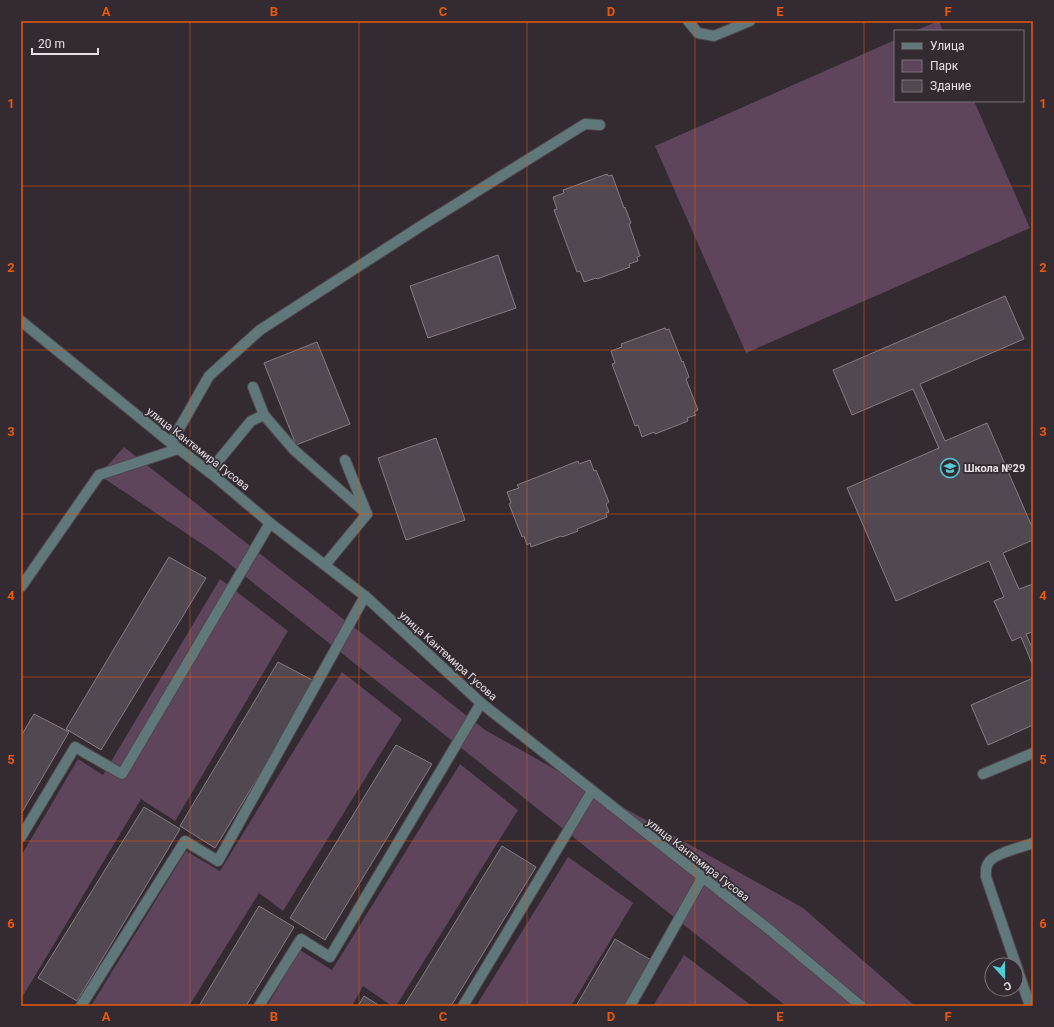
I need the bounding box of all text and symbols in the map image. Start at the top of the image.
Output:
text: A [102,4,111,19]
text: B [270,4,278,19]
text: C [439,4,448,19]
text: D [607,4,615,19]
text: E [776,4,784,19]
text: F [944,4,952,19]
scale bar [32,30,98,56]
legend [894,30,1024,102]
text: 20 m [38,37,65,51]
text: Улица [930,39,965,53]
text: Парк [930,59,959,73]
text: Здание [930,79,971,93]
text: 1 [7,96,15,111]
text: 1 [1039,96,1047,111]
text: 2 [7,260,15,275]
text: 2 [1039,260,1047,275]
street label: улица Кантемира Гусова [144,405,252,493]
text: 3 [7,424,15,439]
text: 3 [1039,424,1047,439]
school or university icon: Школа №29 [939,457,961,479]
place label: Школа №29 [964,462,1025,475]
text: 4 [7,588,15,603]
text: 4 [1039,588,1047,603]
street label: улица Кантемира Гусова [396,609,500,703]
text: 5 [7,752,15,767]
text: 5 [1039,752,1047,767]
street label: улица Кантемира Гусова [644,816,752,904]
text: 6 [7,916,15,931]
text: 6 [1039,916,1047,931]
north arrow [984,957,1024,997]
text: С [1002,979,1013,993]
text: A [102,1009,111,1024]
text: B [270,1009,278,1024]
text: C [439,1009,448,1024]
text: D [607,1009,615,1024]
text: E [776,1009,784,1024]
text: F [944,1009,952,1024]

